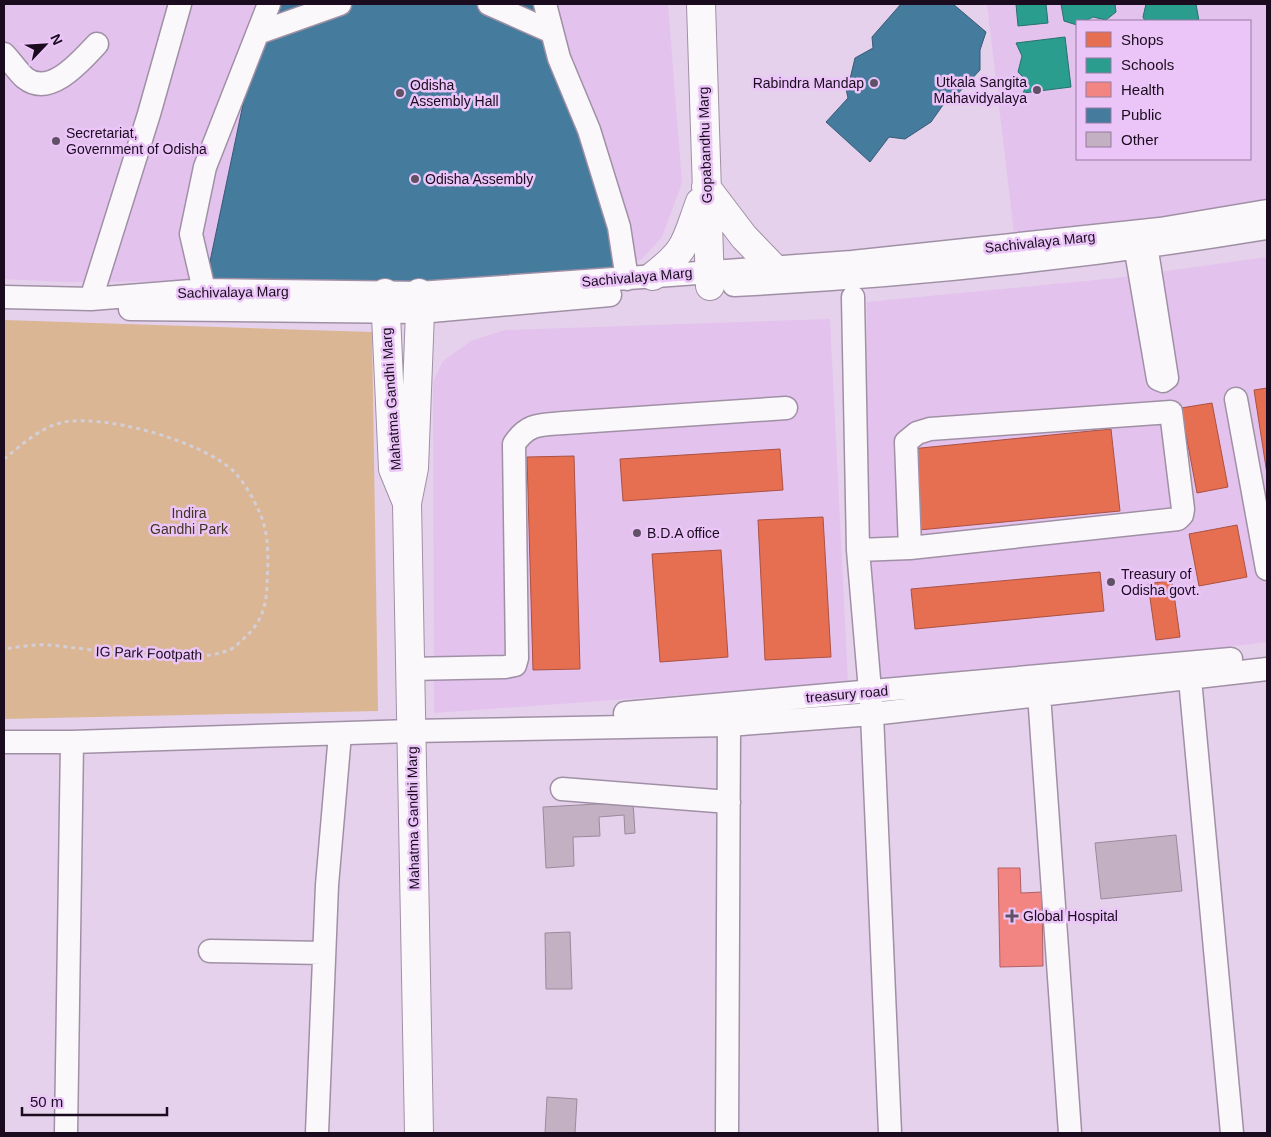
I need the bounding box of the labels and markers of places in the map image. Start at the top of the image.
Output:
place label: Utkala Sangita Mahavidyalaya [934,74,1027,106]
place label: Rabindra Mandap [753,75,864,91]
place label: Odisha Assembly Hall [410,77,499,109]
marker: Rabindra Mandap [868,77,880,89]
marker: Utkala Sangita Mahavidyalaya [1031,84,1043,96]
marker: Odisha Assembly Hall [394,87,406,99]
place label: Secretariat, Government of Odisha [66,125,207,157]
marker: Secretariat, Government of Odisha [50,135,62,147]
place label: Odisha Assembly [425,171,533,187]
marker: Odisha Assembly [409,173,421,185]
place label: B.D.A office [647,525,720,541]
marker: B.D.A office [631,527,643,539]
place label: Treasury of Odisha govt. [1121,566,1200,598]
marker: Treasury of Odisha govt. [1105,576,1117,588]
place label: Global Hospital [1023,908,1118,924]
marker: Global Hospital [1005,909,1019,923]

